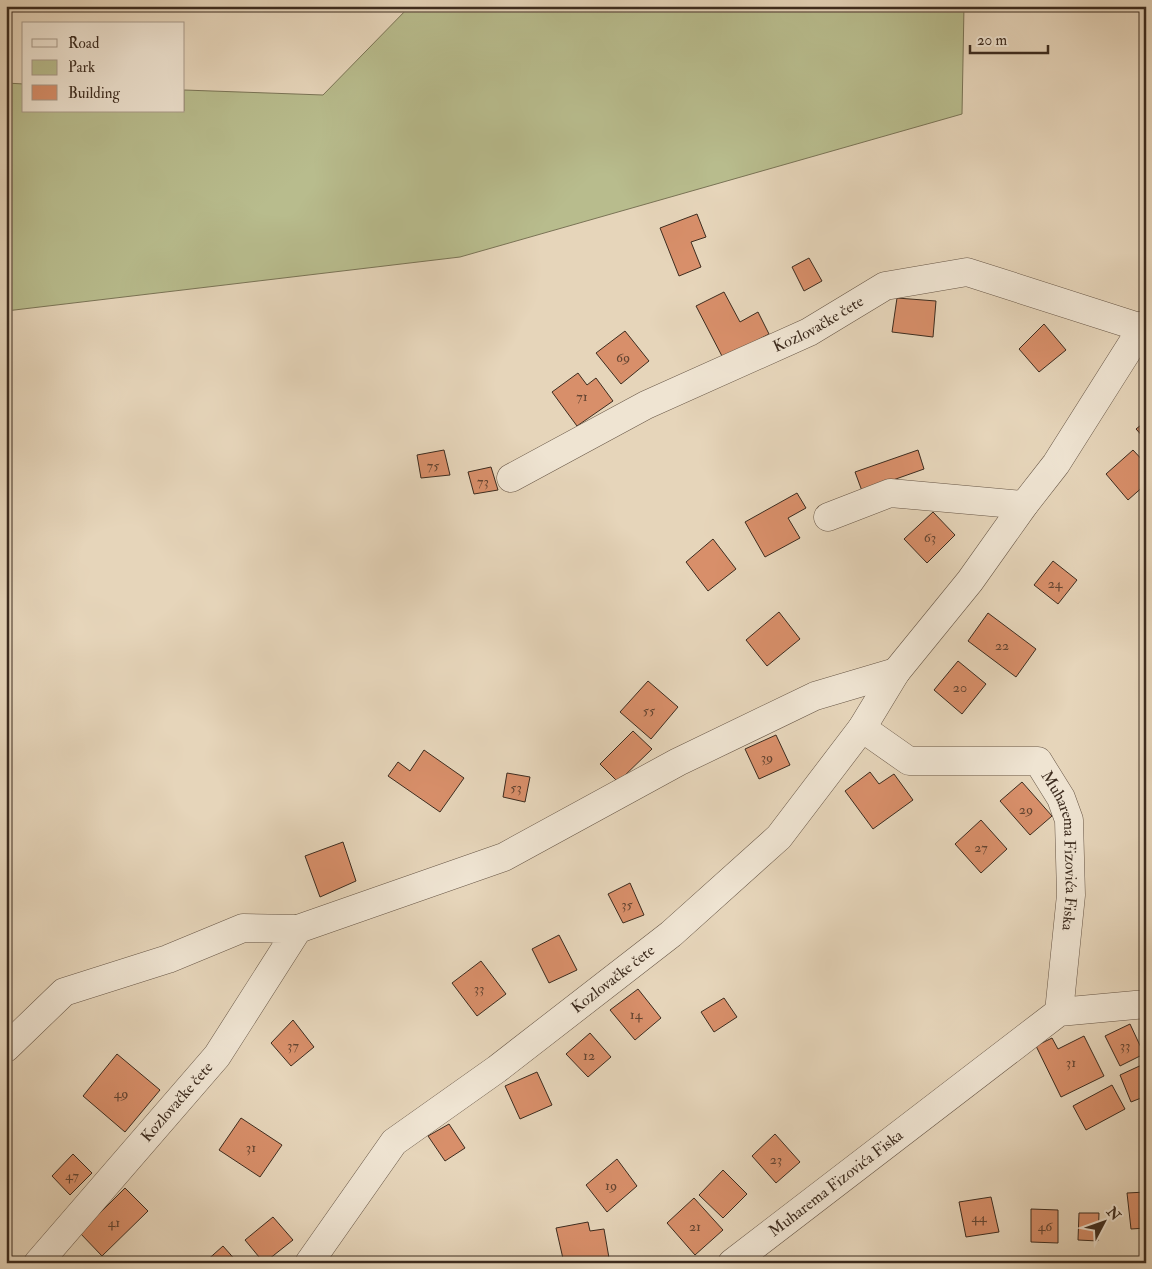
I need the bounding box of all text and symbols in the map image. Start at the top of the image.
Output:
legend [22,22,185,112]
scale bar [970,22,1047,54]
text: 20 m [977,31,1007,50]
text: Road [68,34,100,53]
text: Park [68,58,95,77]
text: Building [68,84,120,103]
street label: Kozlovačke čete [770,291,868,357]
house number: 69 [616,349,630,366]
house number: 71 [576,388,588,405]
house number: 75 [427,457,440,474]
house number: 73 [477,473,489,490]
house number: 63 [924,529,936,546]
house number: 24 [1048,575,1064,592]
house number: 22 [995,637,1009,654]
house number: 20 [953,679,967,696]
house number: 55 [643,702,656,719]
house number: 39 [761,749,773,766]
street label: Muharema Fizovića Fiska [1037,767,1081,932]
house number: 53 [510,779,522,796]
house number: 29 [1019,801,1033,818]
house number: 27 [974,839,988,856]
house number: 35 [621,896,634,913]
street label: Kozlovačke čete [567,940,659,1018]
house number: 33 [474,980,484,997]
house number: 14 [630,1006,644,1023]
house number: 37 [287,1037,299,1054]
house number: 33 [1120,1037,1130,1054]
house number: 12 [583,1047,595,1064]
house number: 31 [1066,1054,1076,1071]
street label: Kozlovačke čete [137,1057,218,1146]
house number: 49 [114,1085,128,1102]
street label: Muharema Fizovića Fiska [765,1125,907,1241]
house number: 31 [246,1139,256,1156]
house number: 23 [770,1151,782,1168]
house number: 47 [65,1167,79,1184]
house number: 19 [605,1177,617,1194]
north arrow [1080,1196,1130,1246]
text: N [1102,1203,1124,1224]
house number: 44 [971,1209,988,1226]
house number: 41 [108,1214,120,1231]
house number: 21 [689,1218,701,1235]
house number: 46 [1038,1218,1053,1235]

